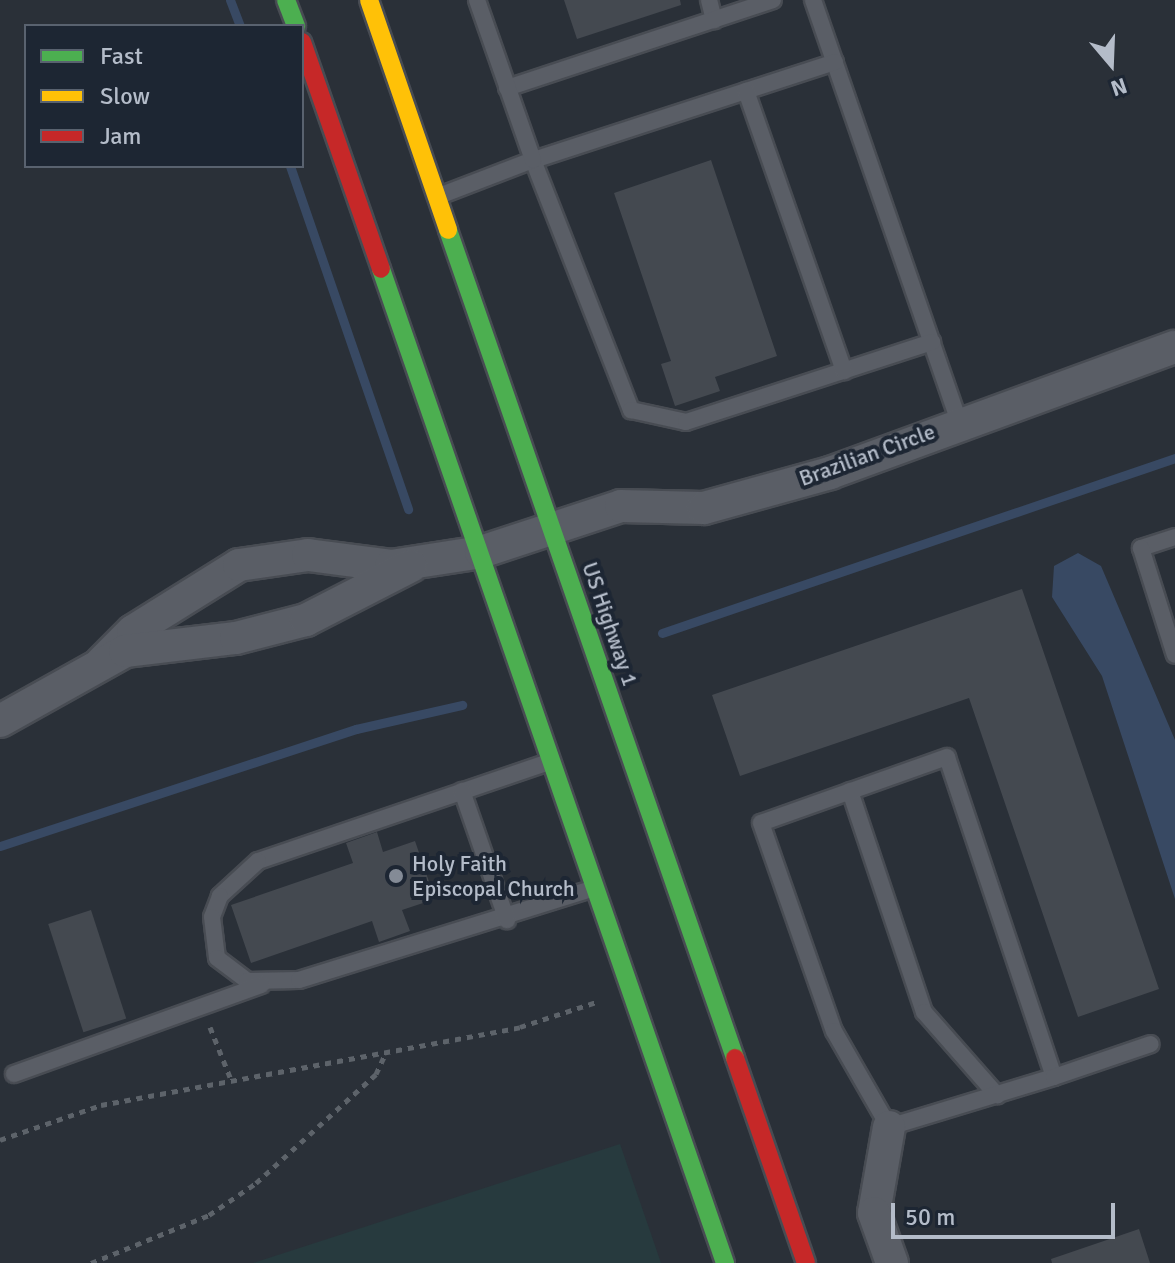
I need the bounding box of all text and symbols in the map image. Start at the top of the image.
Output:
legend [24,24,304,168]
north arrow [1071,24,1151,104]
text: Fast [100,41,143,71]
text: N [1107,72,1131,102]
text: Slow [100,81,150,111]
text: Jam [100,121,141,151]
street label: Brazilian Circle [795,418,939,492]
street label: US Highway 1 [576,559,644,689]
place label: Holy Faith Episcopal Church [412,850,575,902]
marker: Holy Faith Episcopal Church [387,867,405,885]
scale bar [895,1187,1119,1237]
text: 50 m [905,1202,955,1232]

